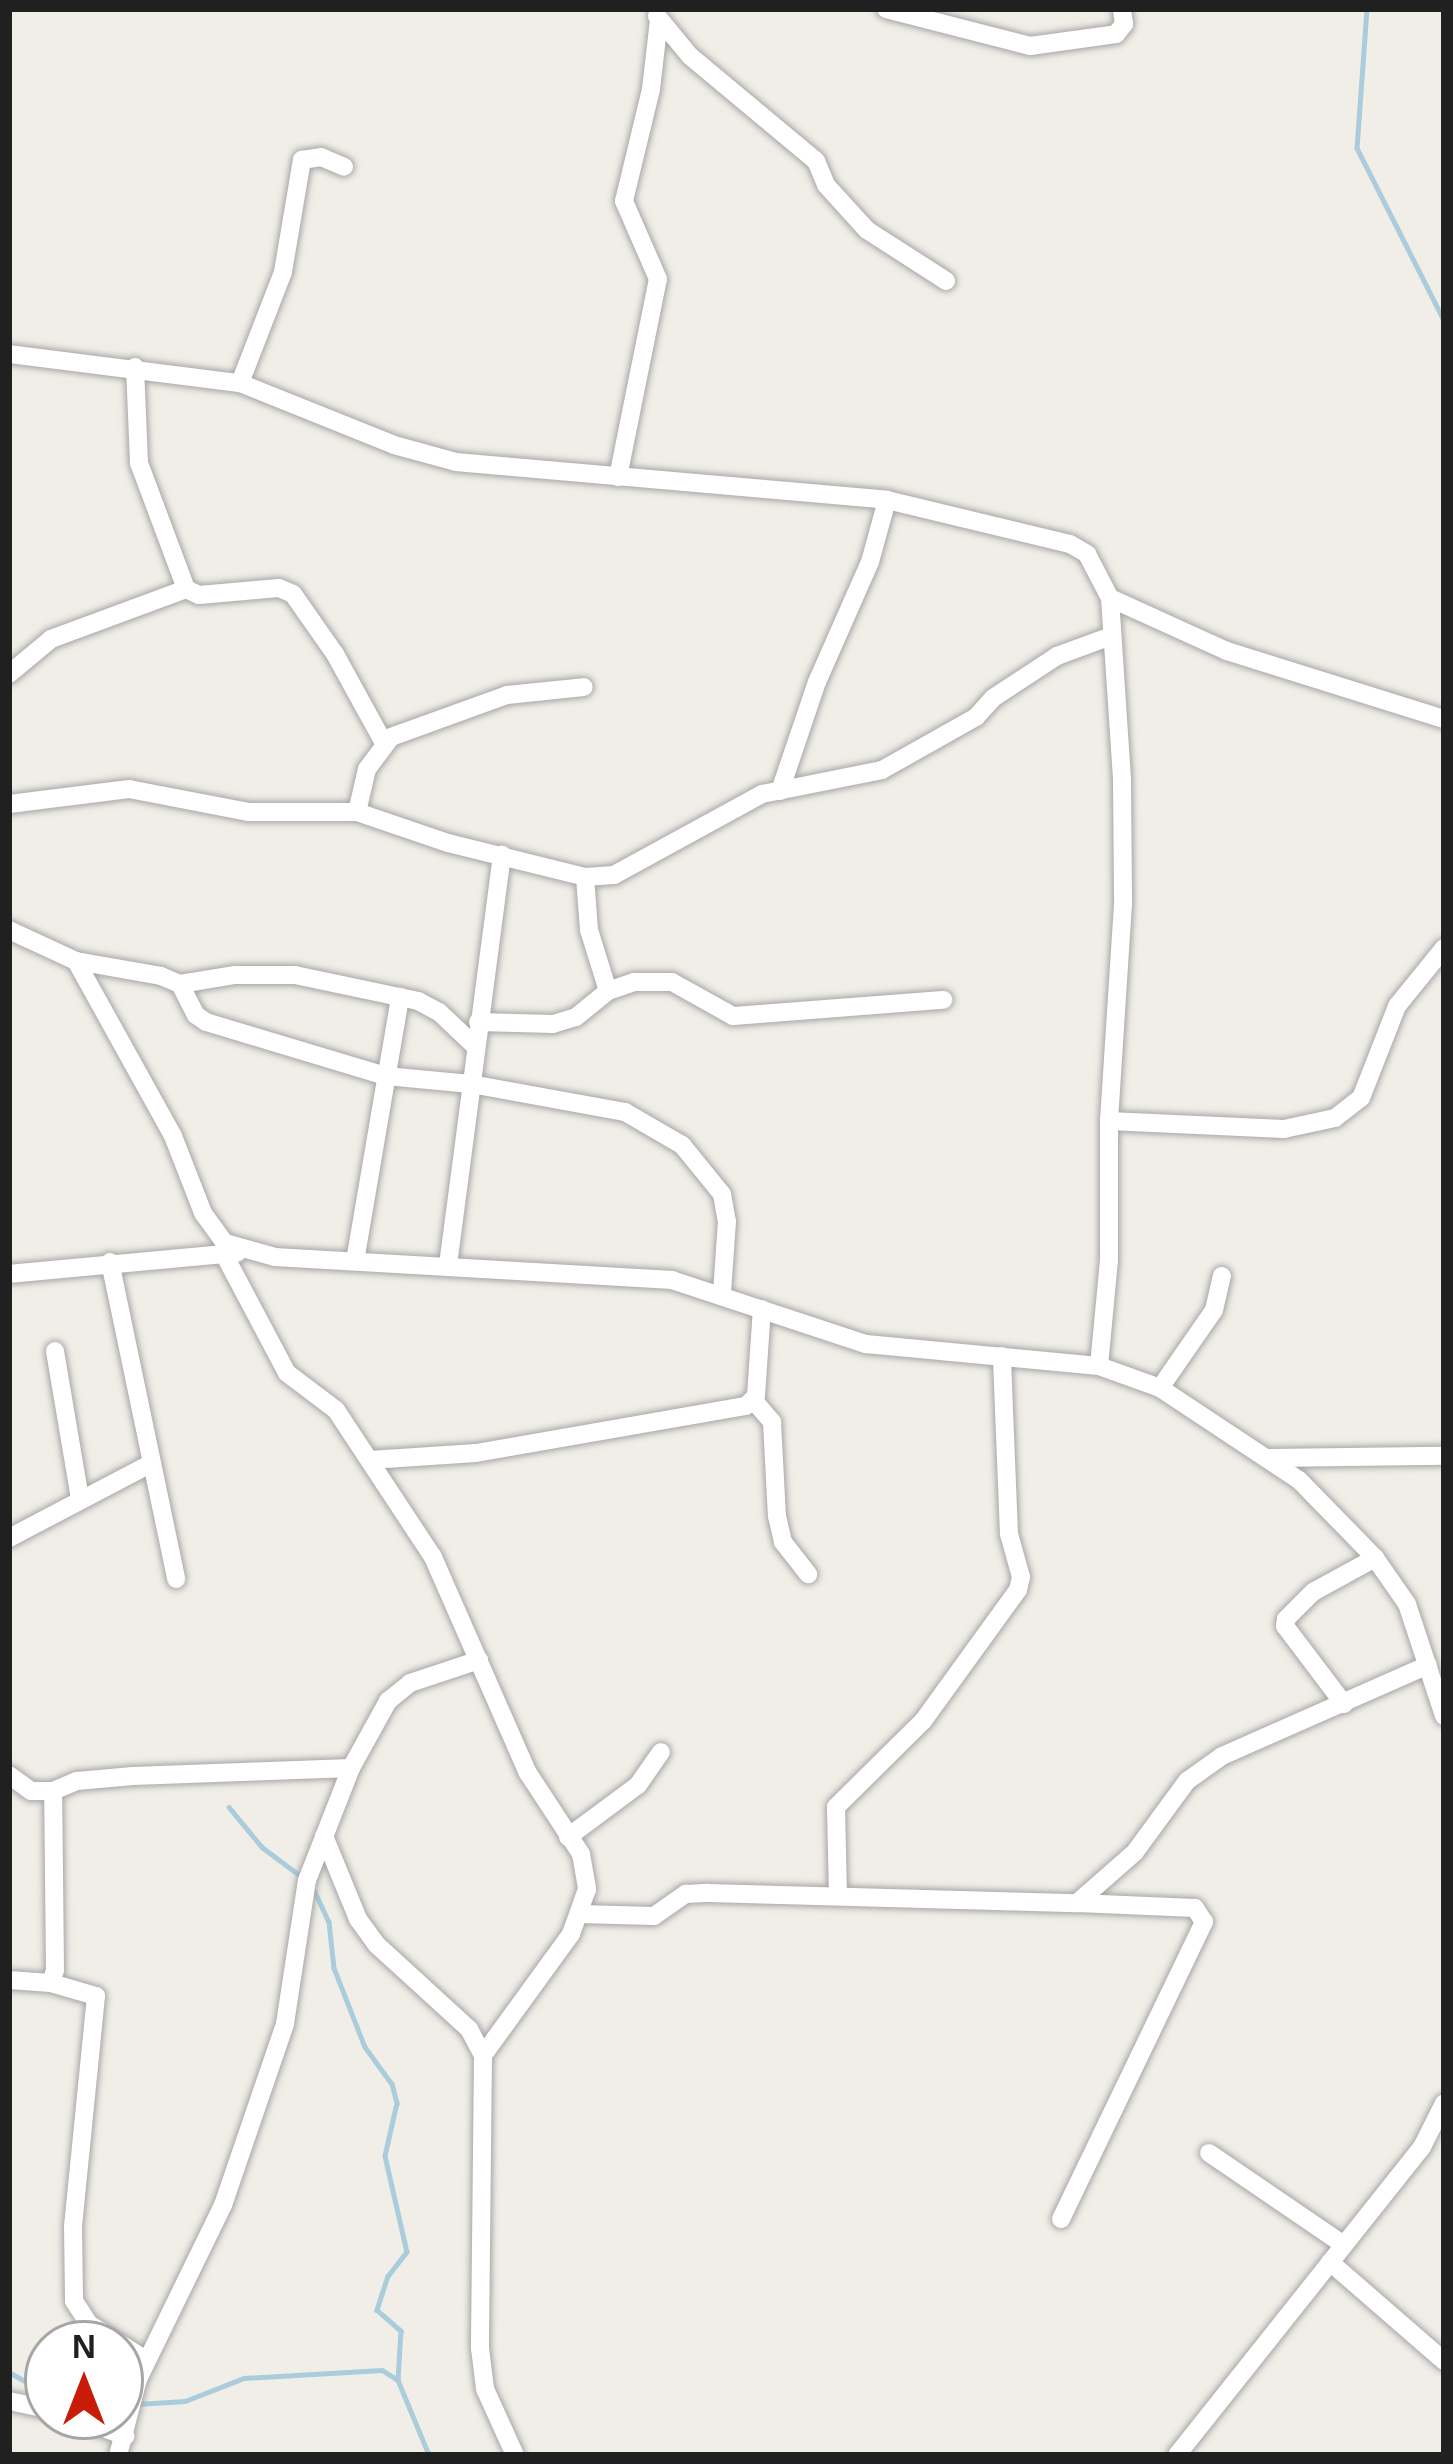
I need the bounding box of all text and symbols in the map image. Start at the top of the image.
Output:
north arrow [24,2320,144,2440]
text: N [72,2328,96,2365]

